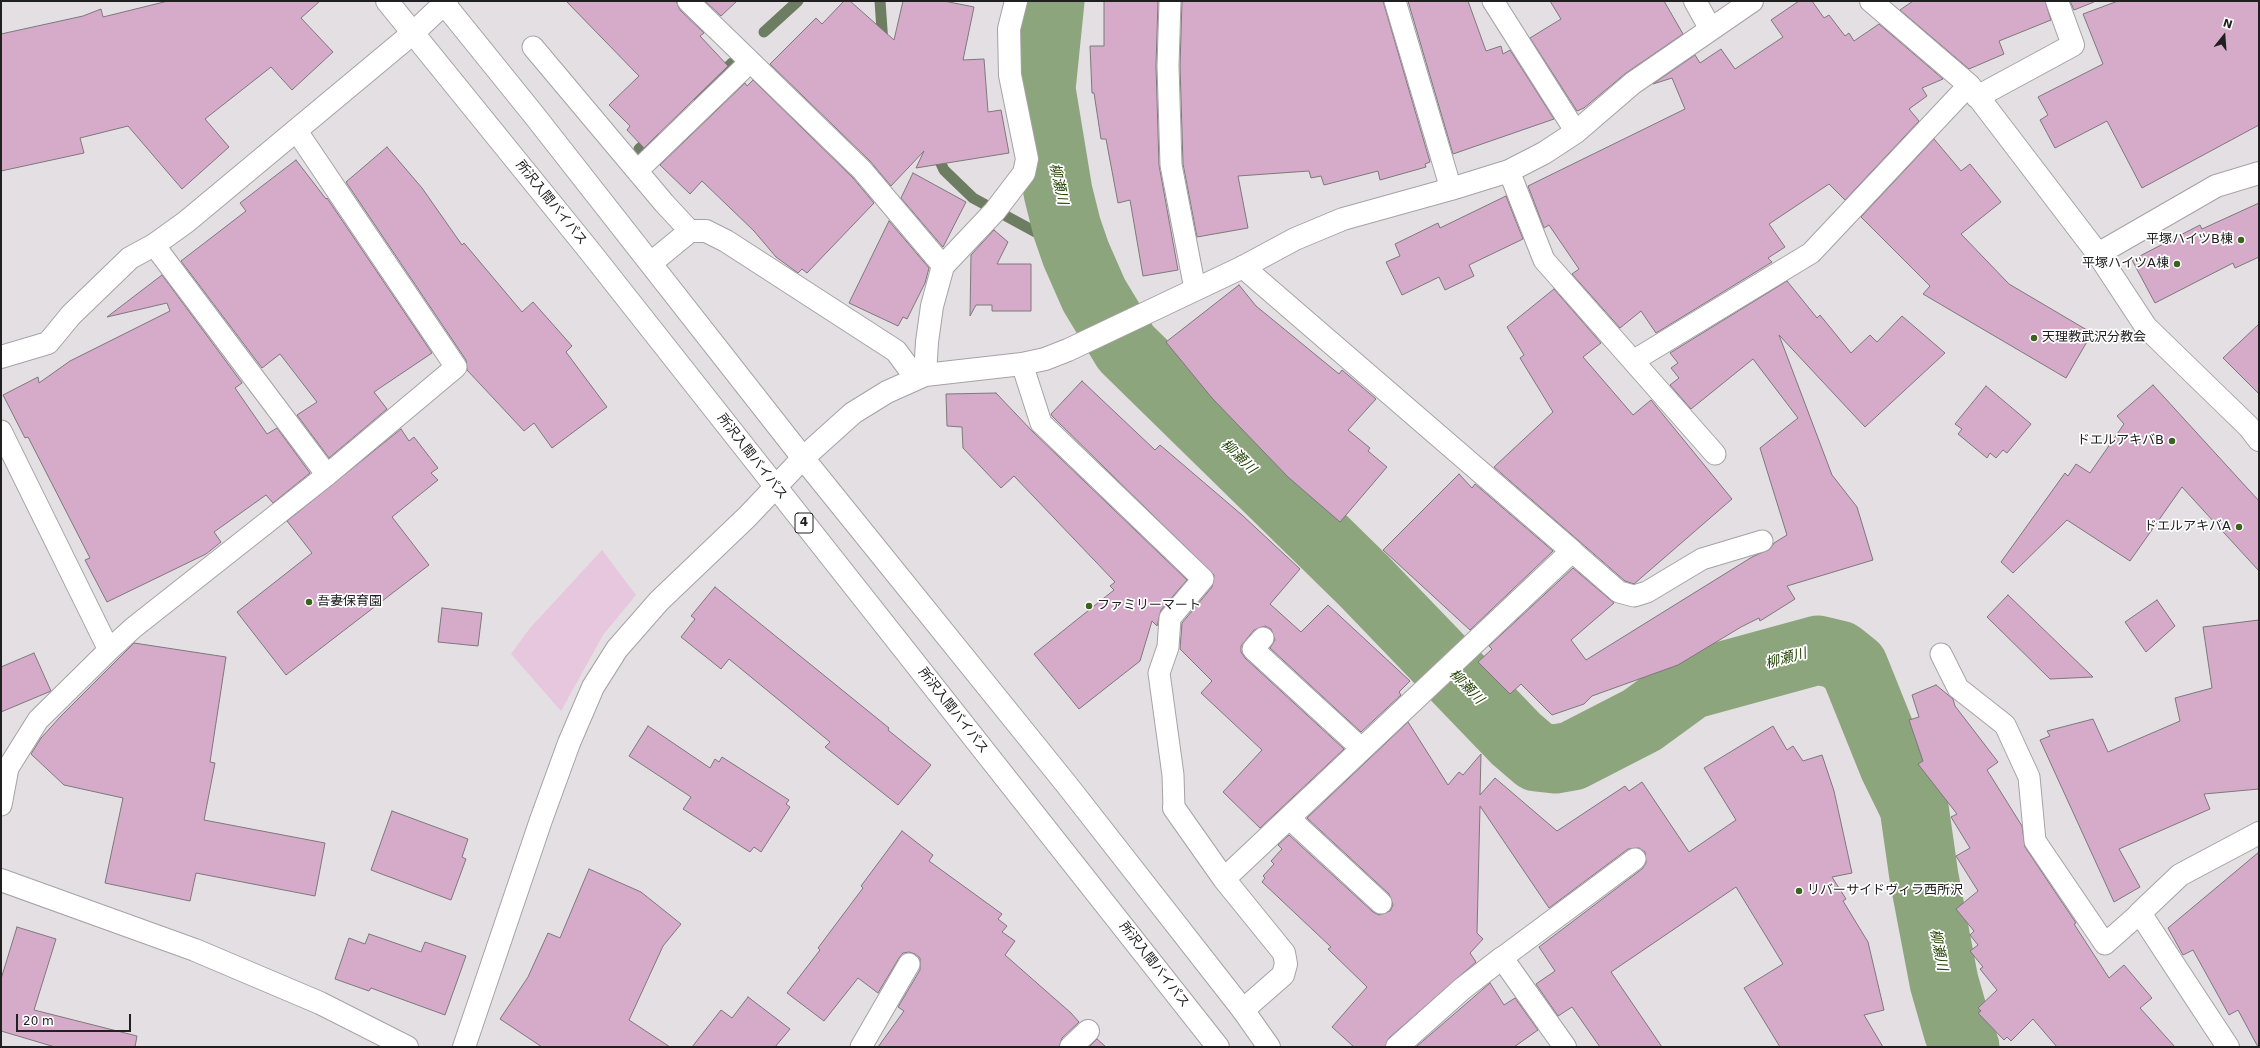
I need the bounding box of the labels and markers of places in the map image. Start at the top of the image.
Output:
place label: 平塚ハイツB棟 [2146,232,2233,248]
marker: 平塚ハイツB棟 [2236,235,2246,245]
place label: 平塚ハイツA棟 [2082,256,2169,272]
marker: 平塚ハイツA棟 [2172,259,2182,269]
place label: 天理教武沢分教会 [2042,330,2146,346]
marker: 天理教武沢分教会 [2029,333,2039,343]
place label: ドエルアキバB [2077,433,2164,449]
marker: ドエルアキバB [2167,436,2177,446]
place label: ドエルアキバA [2144,519,2231,535]
marker: ドエルアキバA [2234,522,2244,532]
place label: 吾妻保育園 [317,594,382,610]
marker: 吾妻保育園 [304,597,314,607]
place label: ファミリーマート [1097,598,1201,614]
marker: ファミリーマート [1084,601,1094,611]
place label: リバーサイドヴィラ西所沢 [1807,883,1963,899]
marker: リバーサイドヴィラ西所沢 [1794,886,1804,896]

